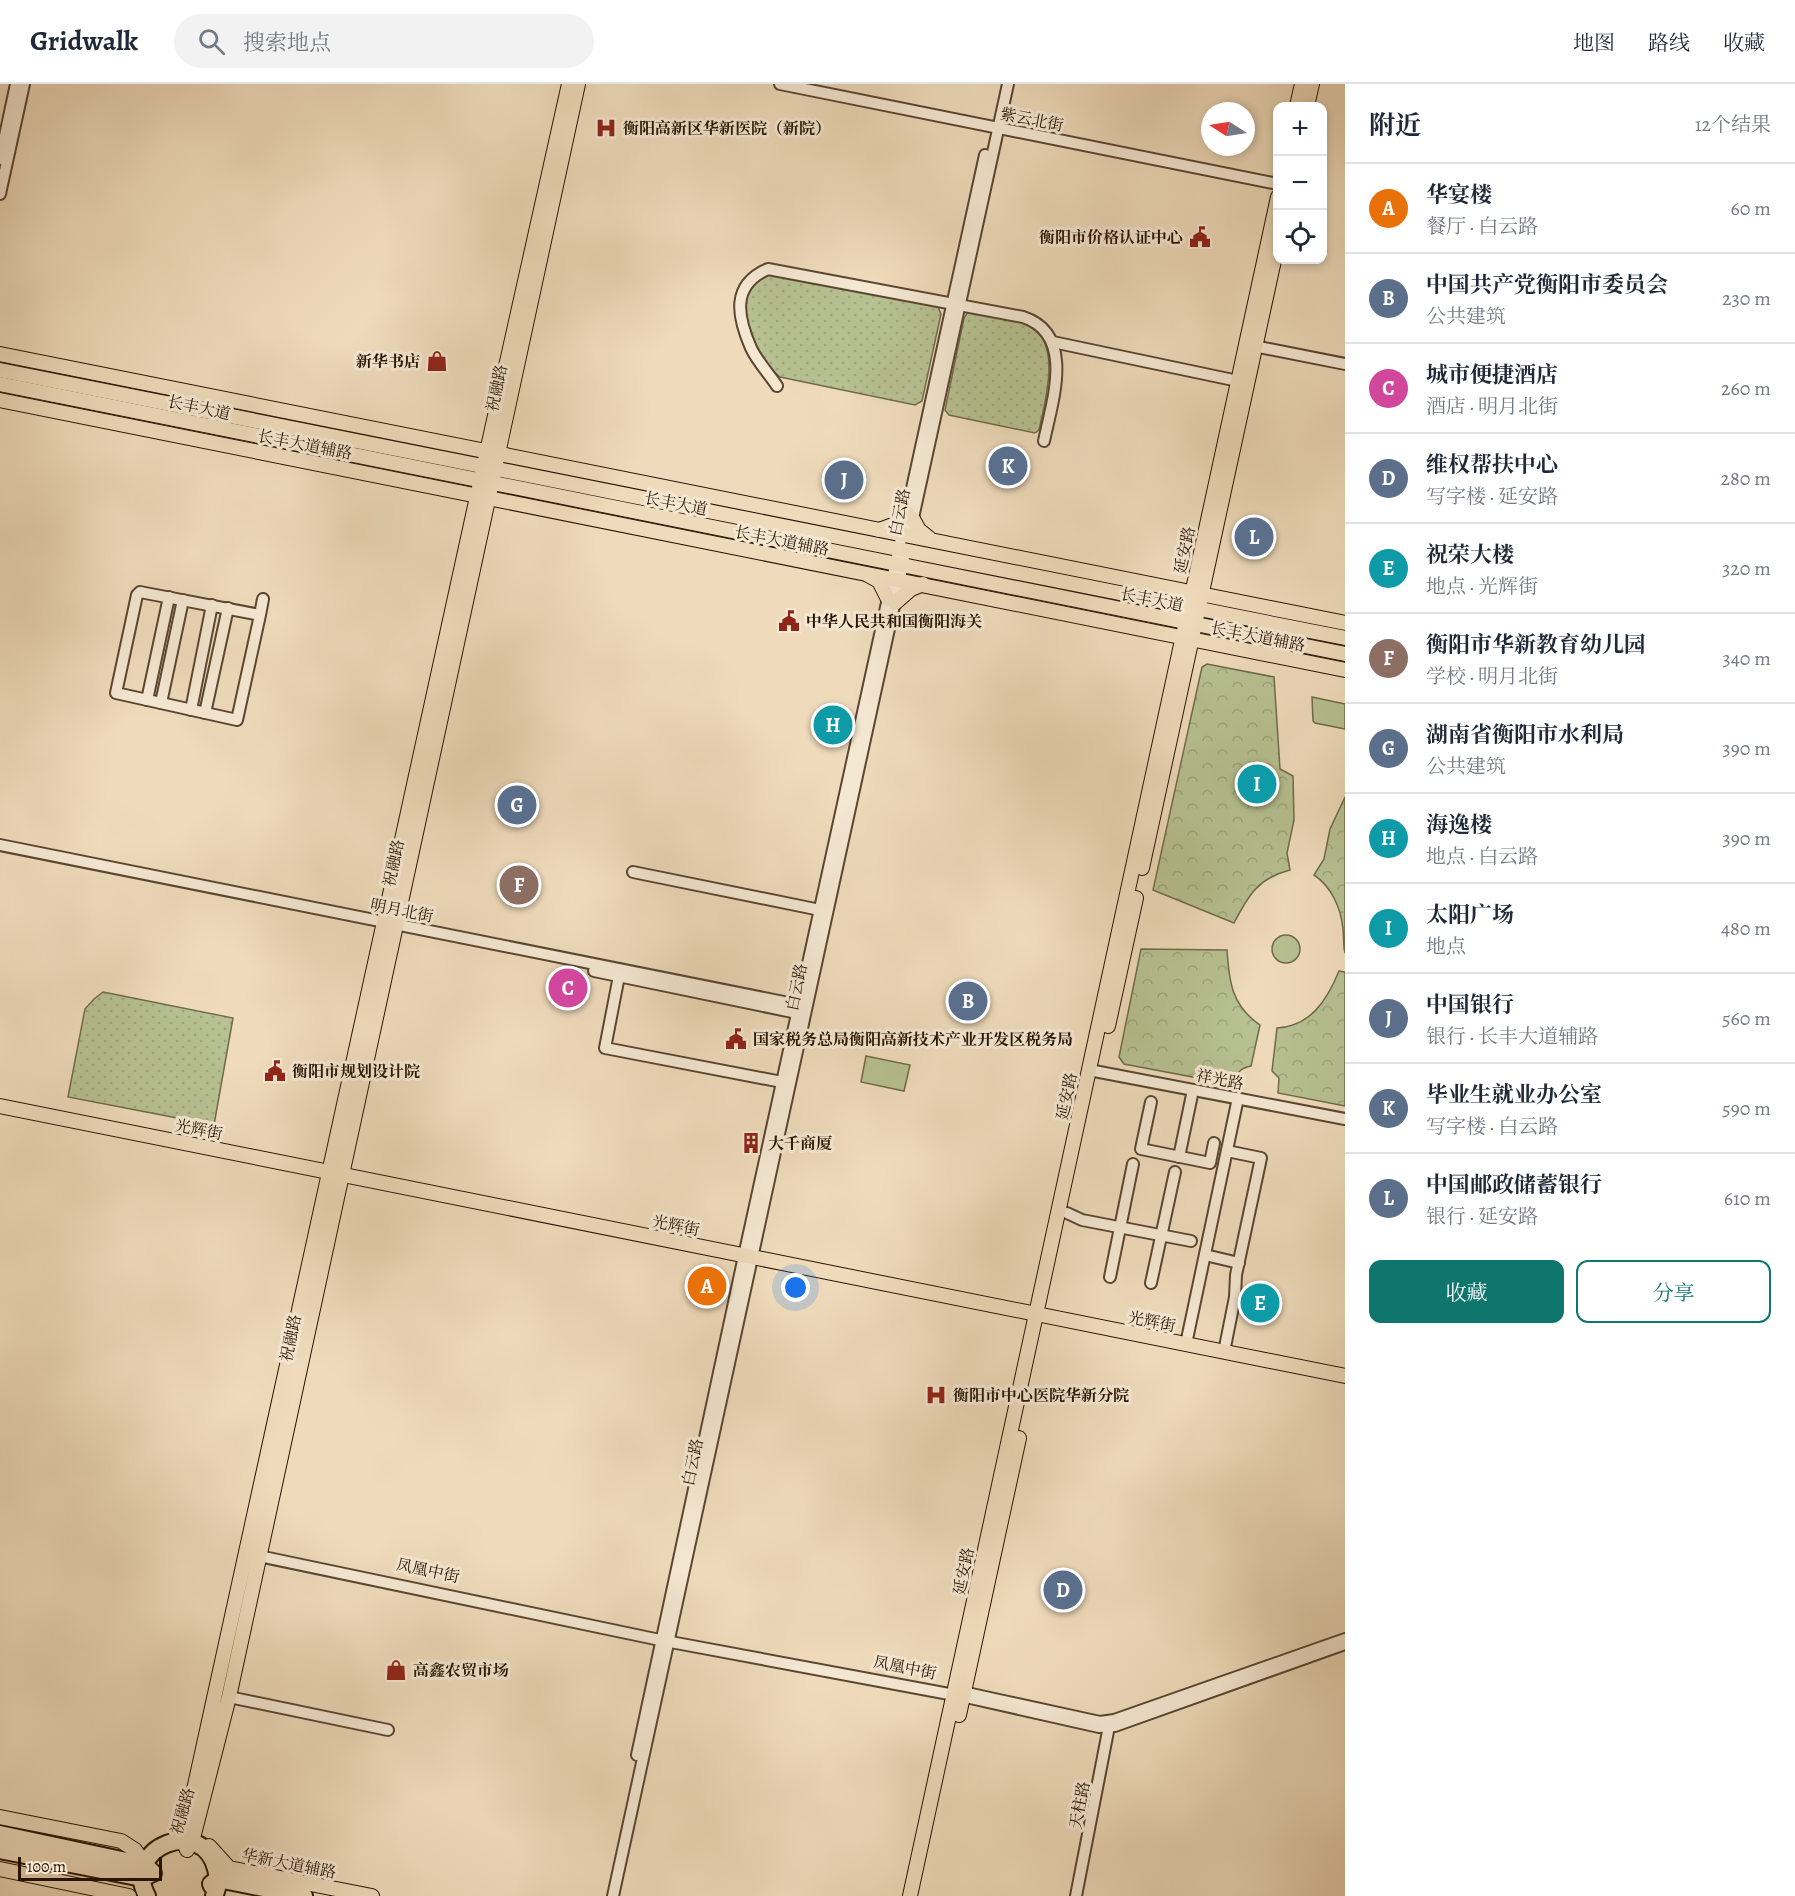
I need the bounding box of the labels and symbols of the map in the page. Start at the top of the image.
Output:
north arrow [1201,102,1255,156]
street label: 紫云北街 [998,103,1065,137]
hospital icon: 衡阳高新区华新医院（新院） [594,116,618,140]
place label: 衡阳高新区华新医院（新院） [623,118,831,140]
public building icon: 衡阳市价格认证中心 [1188,225,1212,249]
place label: 衡阳市价格认证中心 [1039,227,1183,249]
shop icon: 新华书店 [425,349,449,373]
place label: 新华书店 [356,351,420,373]
street label: 祝融路 [481,362,513,414]
street label: 长丰大道 [165,391,232,425]
street label: 长丰大道辅路 [256,425,354,465]
pin: K [988,444,1028,488]
pin: J [824,458,864,502]
street label: 白云路 [884,486,916,538]
street label: 长丰大道 [642,487,709,521]
pin: L [1234,514,1274,560]
street label: 长丰大道辅路 [733,521,831,561]
street label: 延安路 [1169,524,1201,576]
street label: 长丰大道 [1118,583,1185,617]
public building icon: 中华人民共和国衡阳海关 [777,609,801,633]
place label: 中华人民共和国衡阳海关 [806,611,982,633]
street label: 长丰大道辅路 [1209,617,1307,657]
pin: H [814,702,852,748]
pin: I [1238,762,1276,806]
pin: G [498,782,536,828]
street label: 祝融路 [378,837,410,889]
pin: F [500,862,538,908]
street label: 明月北街 [368,894,435,928]
street label: 白云路 [781,961,813,1013]
pin: C [548,966,588,1010]
pin: B [948,978,988,1024]
public building icon: 国家税务总局衡阳高新技术产业开发区税务局 [724,1027,748,1051]
place label: 国家税务总局衡阳高新技术产业开发区税务局 [753,1029,1073,1051]
public building icon: 衡阳市规划设计院 [263,1059,287,1083]
place label: 衡阳市规划设计院 [292,1061,420,1083]
street label: 祥光路 [1194,1065,1245,1095]
street label: 延安路 [1051,1070,1083,1122]
street label: 光辉街 [173,1115,224,1145]
building icon: 大千商厦 [739,1131,763,1155]
place label: 大千商厦 [768,1133,832,1155]
street label: 光辉街 [650,1211,701,1241]
pin: A [688,1264,726,1308]
your location [781,1273,810,1302]
pin: E [1240,1280,1280,1326]
street label: 光辉街 [1126,1307,1177,1337]
street label: 祝融路 [275,1312,307,1364]
hospital icon: 衡阳市中心医院华新分院 [924,1383,948,1407]
place label: 衡阳市中心医院华新分院 [953,1385,1129,1407]
street label: 白云路 [677,1436,709,1488]
street label: 延安路 [948,1545,980,1597]
street label: 凤凰中街 [394,1554,461,1588]
pin: D [1044,1568,1082,1612]
street label: 凤凰中街 [871,1651,938,1685]
shop icon: 高鑫农贸市场 [384,1658,408,1682]
place label: 高鑫农贸市场 [413,1660,509,1682]
street label: 天柱路 [1065,1780,1095,1831]
street label: 祝融路 [166,1785,200,1837]
street label: 华新大道辅路 [240,1844,338,1884]
scale bar [18,1854,162,1882]

